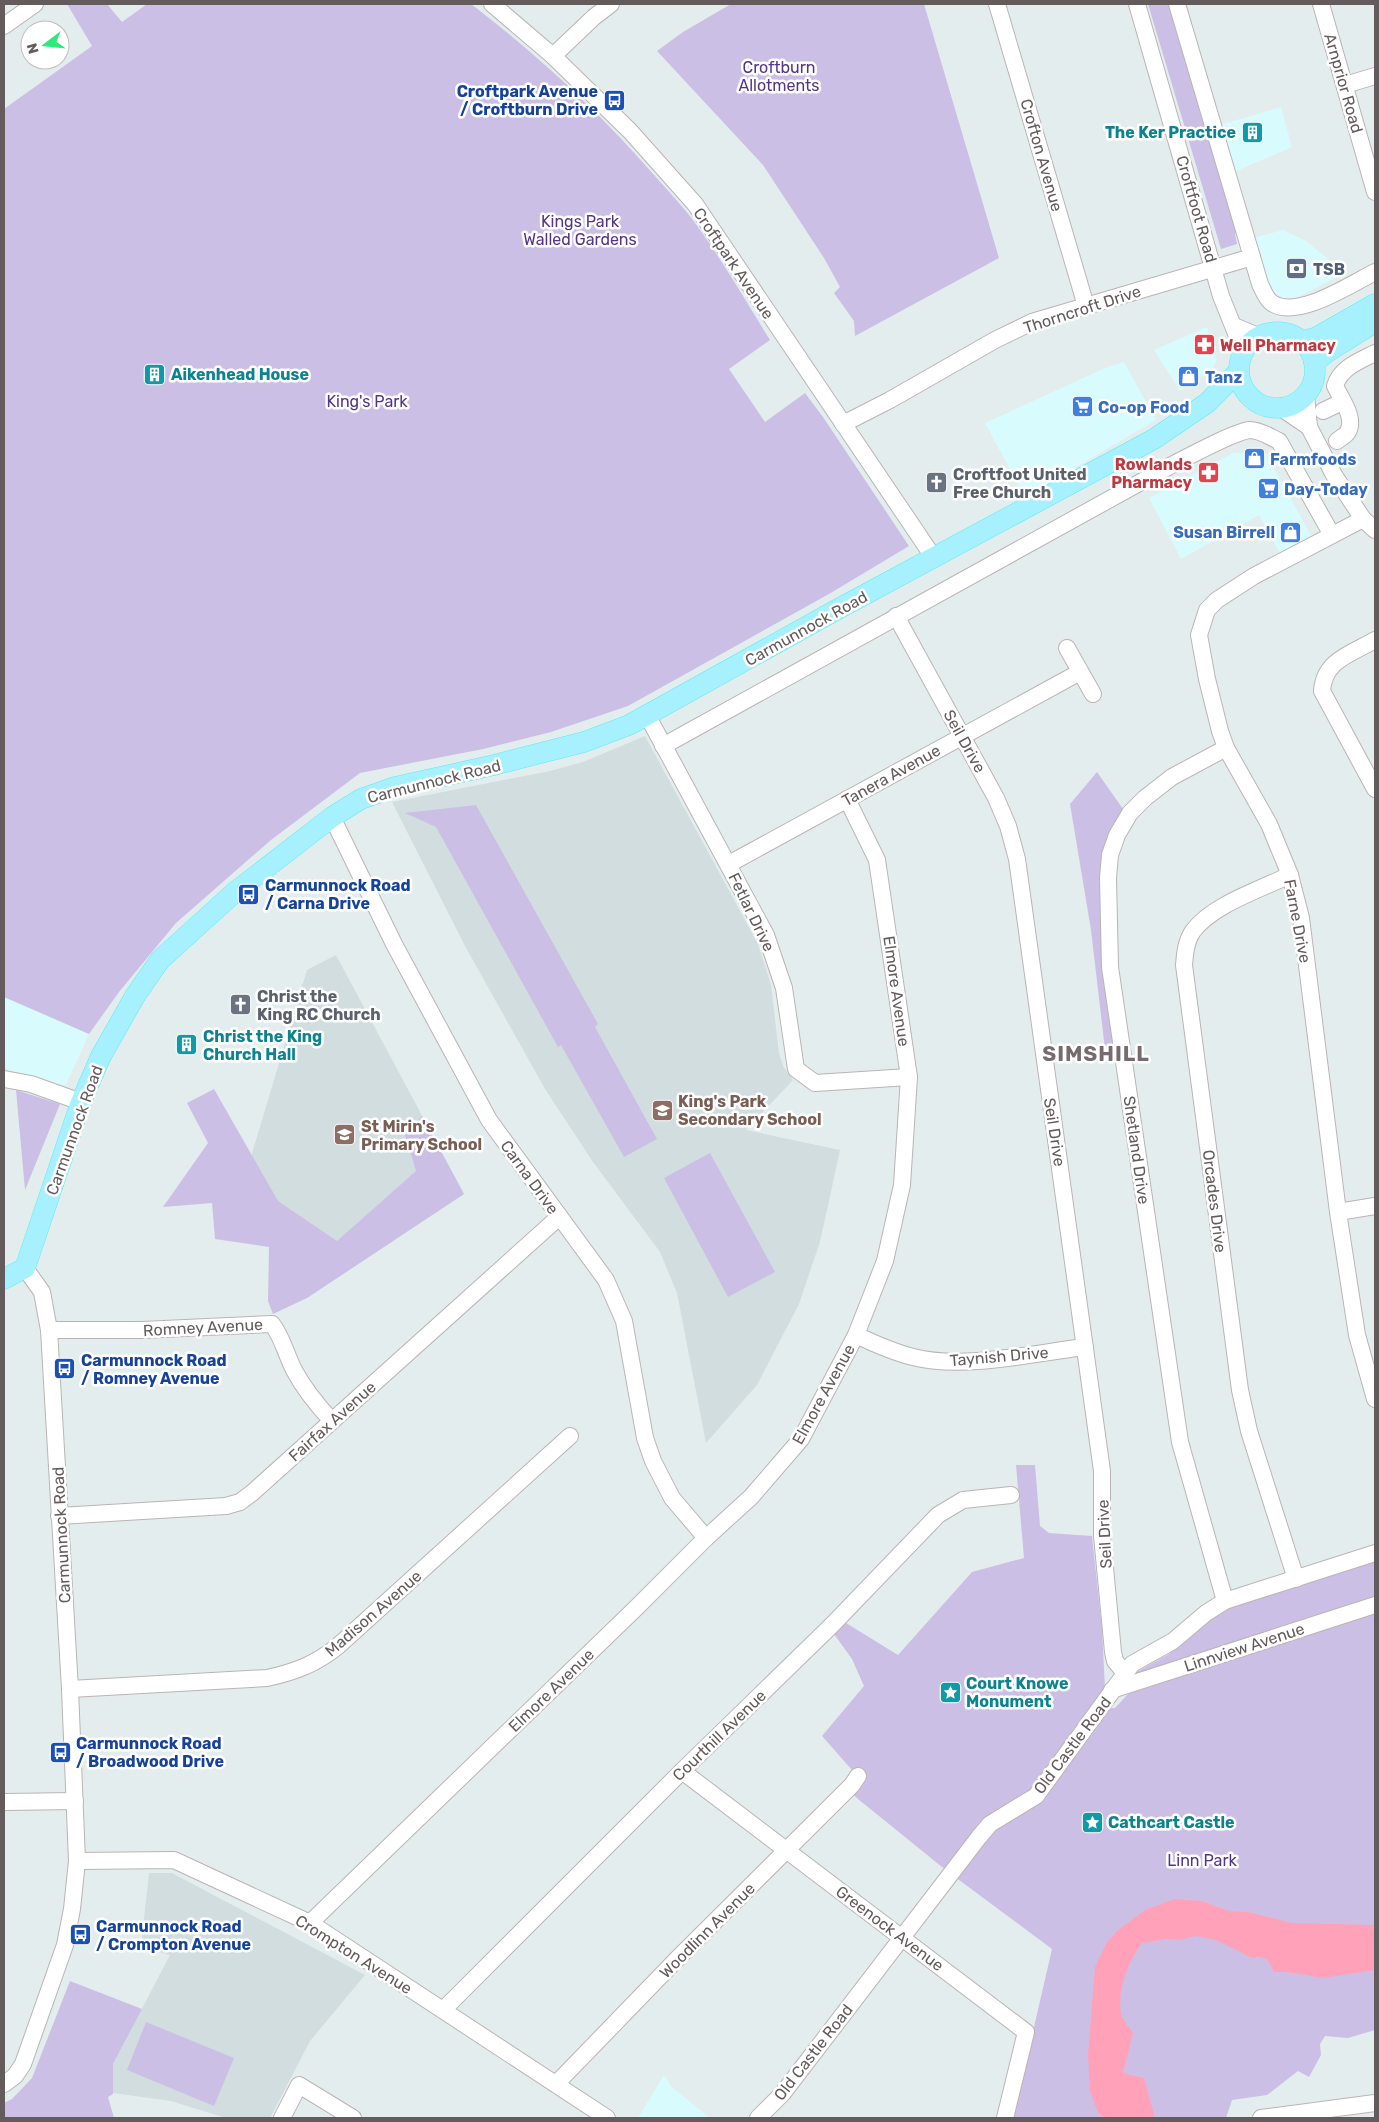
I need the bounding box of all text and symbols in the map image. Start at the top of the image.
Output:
north arrow [20,20,70,70]
street label: Arnprior Road [1320,31,1367,135]
text: N [23,41,43,56]
park label: Croftburn Allotments [738,58,820,95]
place label: Croftpark Avenue / Croftburn Drive [457,82,598,119]
bus stop icon: Croftpark Avenue / Croftburn Drive [602,88,626,112]
street label: Crofton Avenue [1016,97,1067,214]
building icon: The Ker Practice [1240,120,1264,144]
place label: The Ker Practice [1105,123,1236,142]
street label: Croftfoot Road [1172,153,1221,265]
street label: Croftpark Avenue [689,204,778,323]
park label: Kings Park Walled Gardens [523,212,637,249]
bank icon: TSB [1285,257,1309,281]
place label: TSB [1313,260,1345,279]
street label: Thorncroft Drive [1021,282,1143,337]
pharmacy icon: Well Pharmacy [1192,333,1216,357]
place label: Well Pharmacy [1220,336,1336,355]
building icon: Aikenhead House [143,362,167,386]
place label: Aikenhead House [171,365,309,384]
shop icon: Tanz [1177,365,1201,389]
place label: Tanz [1205,368,1242,387]
park label: King's Park [326,392,408,411]
supermarket icon: Co-op Food [1070,395,1094,419]
place label: Co-op Food [1098,398,1189,417]
shop icon: Farmfoods [1242,447,1266,471]
place label: Farmfoods [1270,450,1356,469]
place label: Rowlands Pharmacy [1111,455,1192,492]
pharmacy icon: Rowlands Pharmacy [1196,461,1220,485]
place label: Croftfoot United Free Church [953,465,1087,502]
church icon: Croftfoot United Free Church [925,471,949,495]
supermarket icon: Day-Today [1256,477,1280,501]
place label: Day-Today [1284,480,1368,499]
shop icon: Susan Birrell [1279,520,1303,544]
place label: Susan Birrell [1173,523,1275,542]
street label: Carmunnock Road [742,587,871,670]
street label: Seil Drive [940,706,990,776]
street label: Tanera Avenue [839,741,944,810]
street label: Carmunnock Road [365,756,503,807]
street label: Fetlar Drive [724,870,779,955]
place label: Carmunnock Road / Carna Drive [265,876,411,913]
street label: Farne Drive [1280,878,1315,965]
bus stop icon: Carmunnock Road / Carna Drive [237,882,261,906]
street label: Elmore Avenue [879,935,914,1048]
place label: Christ the King RC Church [257,987,381,1024]
church icon: Christ the King RC Church [229,993,253,1017]
place label: Christ the King Church Hall [203,1027,322,1064]
building icon: Christ the King Church Hall [175,1033,199,1057]
district label: SIMSHILL [1042,1041,1150,1066]
street label: Carmunnock Road [42,1063,107,1198]
place label: King's Park Secondary School [678,1092,822,1129]
street label: Shetland Drive [1119,1095,1154,1206]
street label: Seil Drive [1040,1096,1069,1168]
school or university icon: King's Park Secondary School [650,1098,674,1122]
place label: St Mirin's Primary School [361,1117,482,1154]
school or university icon: St Mirin's Primary School [333,1123,357,1147]
street label: Carna Drive [496,1137,563,1218]
street label: Orcades Drive [1199,1149,1230,1254]
street label: Romney Avenue [143,1315,264,1340]
street label: Elmore Avenue [788,1341,859,1448]
street label: Taynish Drive [949,1343,1049,1370]
place label: Carmunnock Road / Romney Avenue [81,1351,227,1388]
bus stop icon: Carmunnock Road / Romney Avenue [53,1357,77,1381]
street label: Fairfax Avenue [285,1377,380,1465]
street label: Carmunnock Road [48,1466,75,1604]
street label: Seil Drive [1093,1499,1116,1569]
street label: Madison Avenue [321,1566,425,1660]
street label: Linnview Avenue [1182,1619,1307,1676]
street label: Elmore Avenue [505,1645,598,1736]
place label: Court Knowe Monument [966,1674,1069,1711]
place icon: Court Knowe Monument [938,1680,962,1704]
street label: Courthill Avenue [669,1686,770,1785]
street label: Old Castle Road [1030,1693,1115,1798]
place label: Carmunnock Road / Broadwood Drive [76,1734,224,1771]
bus stop icon: Carmunnock Road / Broadwood Drive [48,1740,72,1764]
place icon: Cathcart Castle [1080,1810,1104,1834]
place label: Cathcart Castle [1108,1813,1235,1832]
park label: Linn Park [1167,1851,1237,1870]
street label: Woodlinn Avenue [656,1879,759,1982]
street label: Greenock Avenue [832,1882,947,1975]
street label: Crompton Avenue [292,1911,416,1998]
place label: Carmunnock Road / Crompton Avenue [96,1917,251,1954]
bus stop icon: Carmunnock Road / Crompton Avenue [68,1923,92,1947]
street label: Old Castle Road [770,2000,857,2104]

